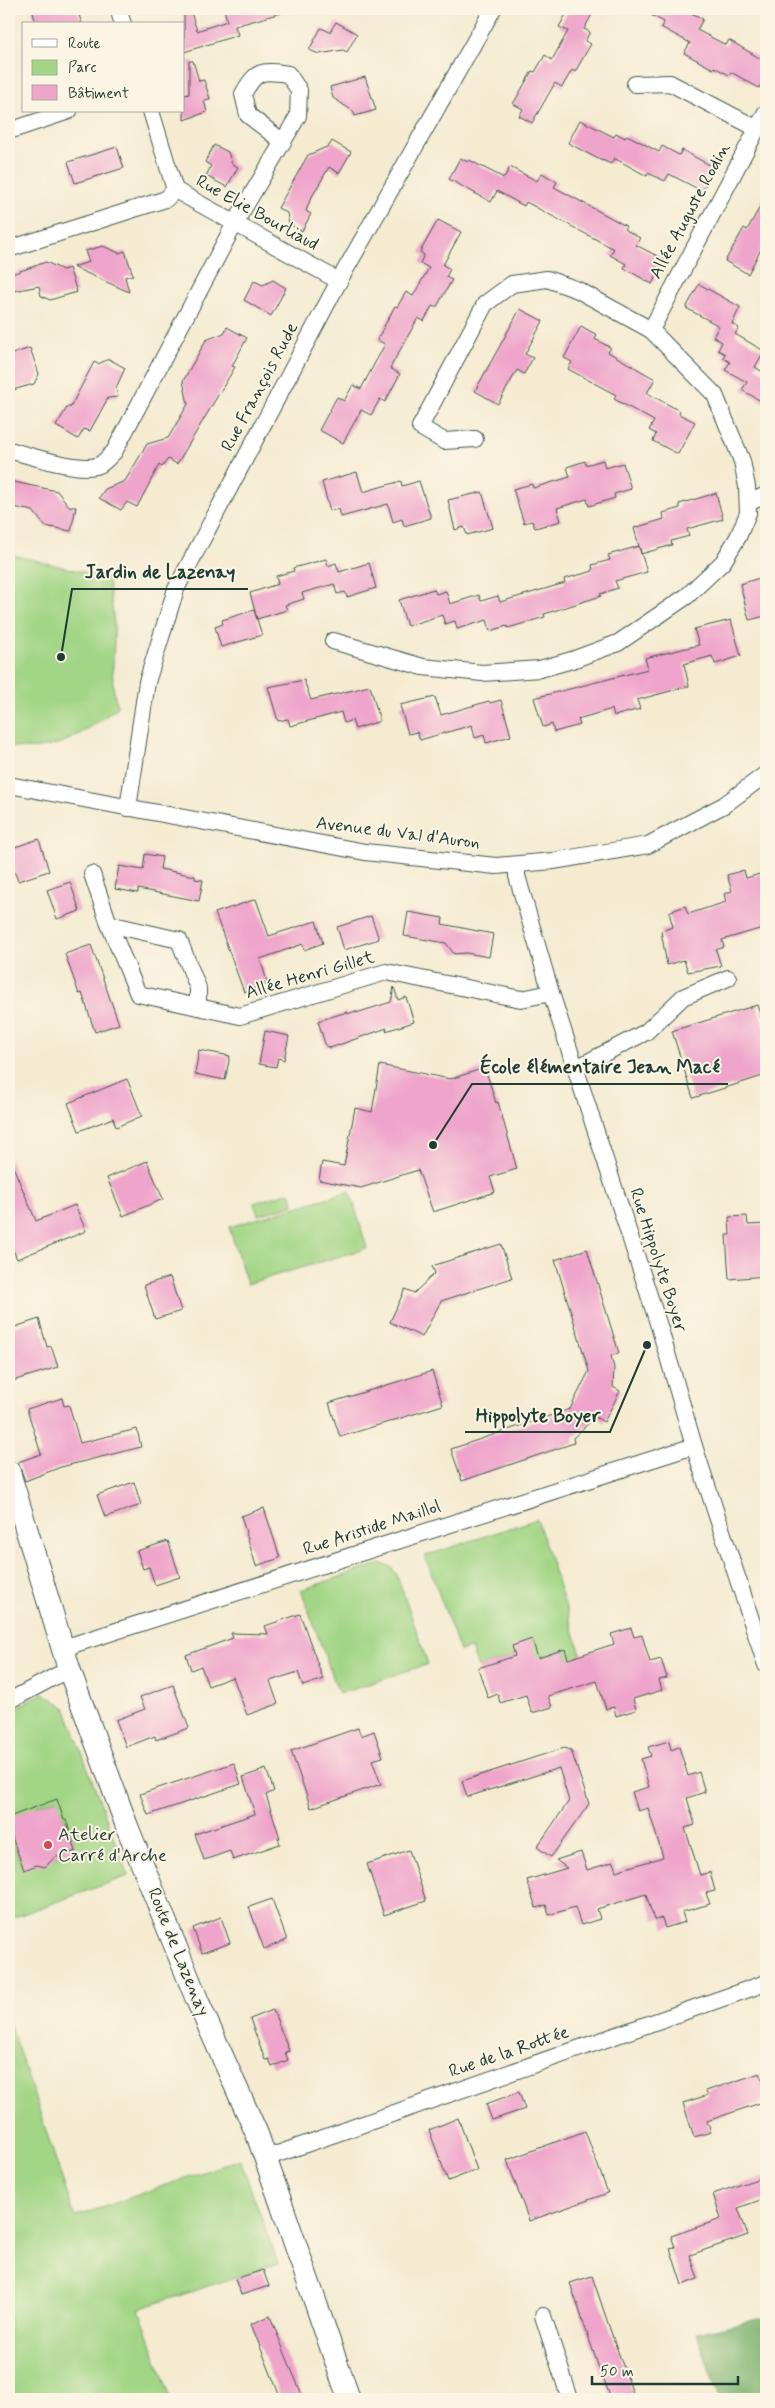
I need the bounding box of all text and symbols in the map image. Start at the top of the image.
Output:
legend [22,22,185,112]
text: Route [68,34,101,54]
text: Parc [68,58,96,78]
text: Bâtiment [68,84,129,104]
street label: Allée Auguste Rodin [644,139,736,283]
street label: Rue Elie Bourliaud [191,169,323,257]
street label: Rue François Rude [216,318,304,456]
callout: Jardin de Lazenay [72,555,248,589]
text: Jardin de Lazenay [85,560,236,585]
street label: Avenue du Val d'Auron [315,811,481,855]
street label: Allée Henri Gillet [243,945,378,1005]
callout: École élémentaire Jean Macé [472,1050,728,1084]
text: École élémentaire Jean Macé [480,1053,721,1080]
street label: Rue Hippolyte Boyer [623,1185,693,1336]
callout: Hippolyte Boyer [465,1398,610,1432]
text: Hippolyte Boyer [476,1404,601,1429]
street label: Rue Aristide Maillol [300,1494,444,1562]
place label: Atelier Carré d'Arche [58,1823,167,1868]
marker: Atelier Carré d'Arche [42,1839,54,1851]
street label: Route de Lazenay [141,1884,215,2020]
street label: Rue de la Rottée [446,2020,572,2084]
scale bar [592,2353,739,2385]
text: 50 m [600,2362,634,2382]

